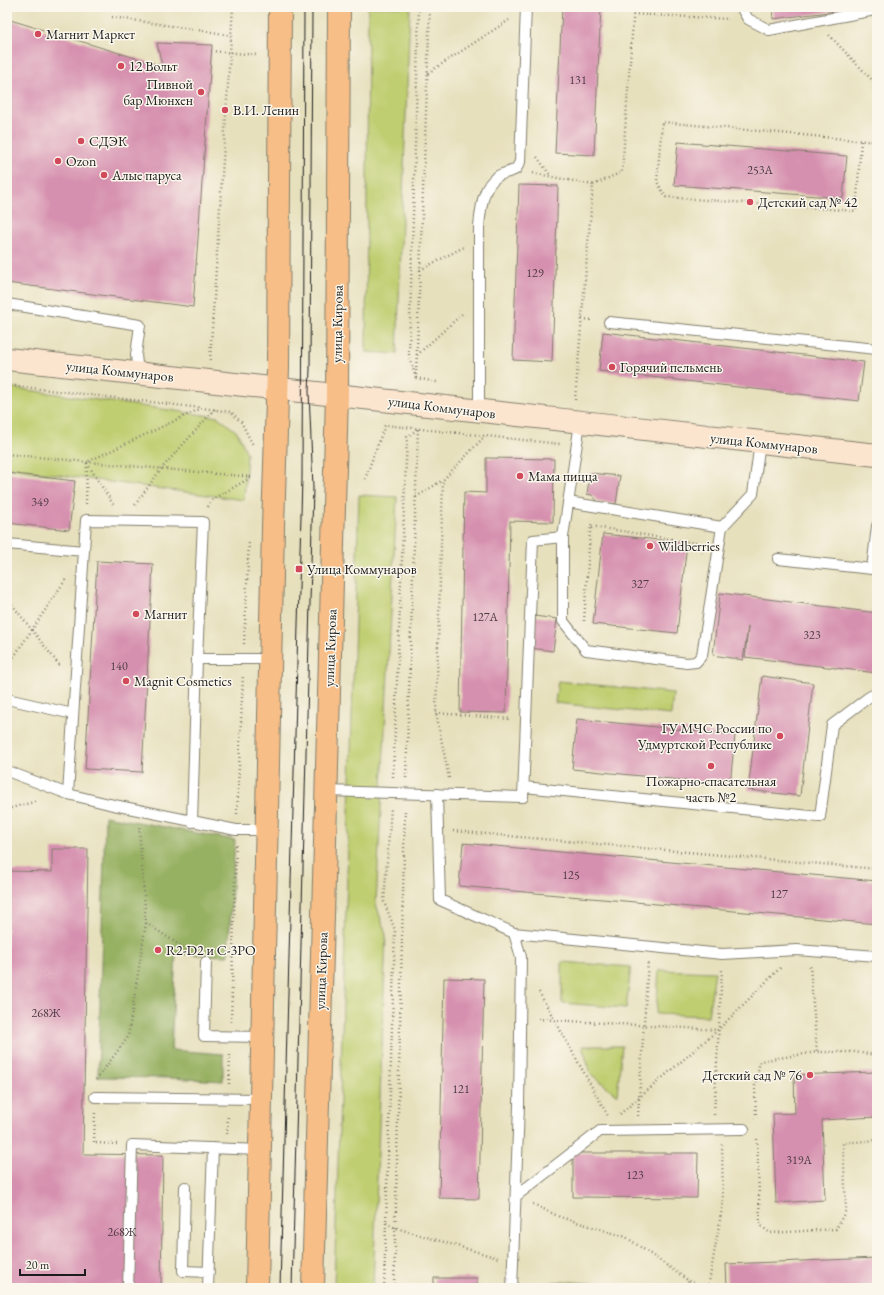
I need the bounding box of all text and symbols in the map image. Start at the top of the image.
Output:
place label: Магнит Маркет [46,25,135,43]
marker: Магнит Маркет [33,29,43,39]
place label: 12 Вольт [129,57,178,75]
marker: 12 Вольт [116,61,126,71]
house number: 131 [569,72,587,88]
place label: Пивной бар Мюнхен [123,75,194,109]
marker: Пивной бар Мюнхен [196,87,206,97]
place label: В.И. Ленин [233,101,299,119]
marker: В.И. Ленин [220,105,230,115]
place label: СДЭК [89,132,128,150]
marker: СДЭК [76,136,86,146]
place label: Ozon [66,152,97,170]
marker: Ozon [53,156,63,166]
house number: 253А [747,162,773,178]
place label: Алые паруса [111,166,182,184]
marker: Алые паруса [99,170,109,180]
place label: Детский сад № 42 [758,193,858,211]
marker: Детский сад № 42 [745,197,755,207]
house number: 129 [526,265,544,281]
street label: улица Кирова [327,285,347,363]
street label: улица Коммунаров [65,356,175,386]
place label: Горячий пельмень [620,358,722,376]
marker: Горячий пельмень [607,362,617,372]
street label: улица Коммунаров [387,391,497,423]
street label: улица Коммунаров [709,428,819,458]
place label: Мама пицца [528,467,598,485]
marker: Мама пицца [515,471,525,481]
house number: 349 [31,494,49,510]
place label: Wildberries [658,537,720,555]
marker: Wildberries [645,541,655,551]
place label: Улица Коммунаров [306,560,417,578]
marker: Улица Коммунаров [294,564,304,574]
house number: 327 [631,576,649,592]
place label: Магнит [144,605,188,623]
street label: улица Кирова [320,608,340,687]
marker: Магнит [131,609,141,619]
house number: 127А [472,609,498,625]
house number: 323 [803,627,821,643]
house number: 140 [110,658,128,674]
place label: Magnit Cosmetics [134,672,232,690]
marker: Magnit Cosmetics [121,676,131,686]
place label: ГУ МЧС России по Удмуртской Республике [637,719,773,753]
marker: ГУ МЧС России по Удмуртской Республике [775,731,785,741]
marker: Пожарно-спасательная часть №2 [706,761,716,771]
place label: Пожарно-спасательная часть №2 [646,772,776,806]
house number: 125 [562,867,580,883]
house number: 127 [770,886,788,902]
street label: улица Кирова [311,931,331,1010]
place label: R2-D2 и C-3PO [166,941,256,959]
marker: R2-D2 и C-3PO [153,945,163,955]
house number: 268Ж [31,1005,61,1021]
place label: Детский сад № 76 [703,1066,802,1084]
marker: Детский сад № 76 [805,1070,815,1080]
house number: 121 [452,1081,470,1097]
house number: 319А [786,1152,812,1168]
house number: 123 [626,1167,644,1183]
house number: 268Ж [107,1224,137,1240]
scale bar [20,1251,85,1277]
text: 20 m [26,1257,50,1273]

